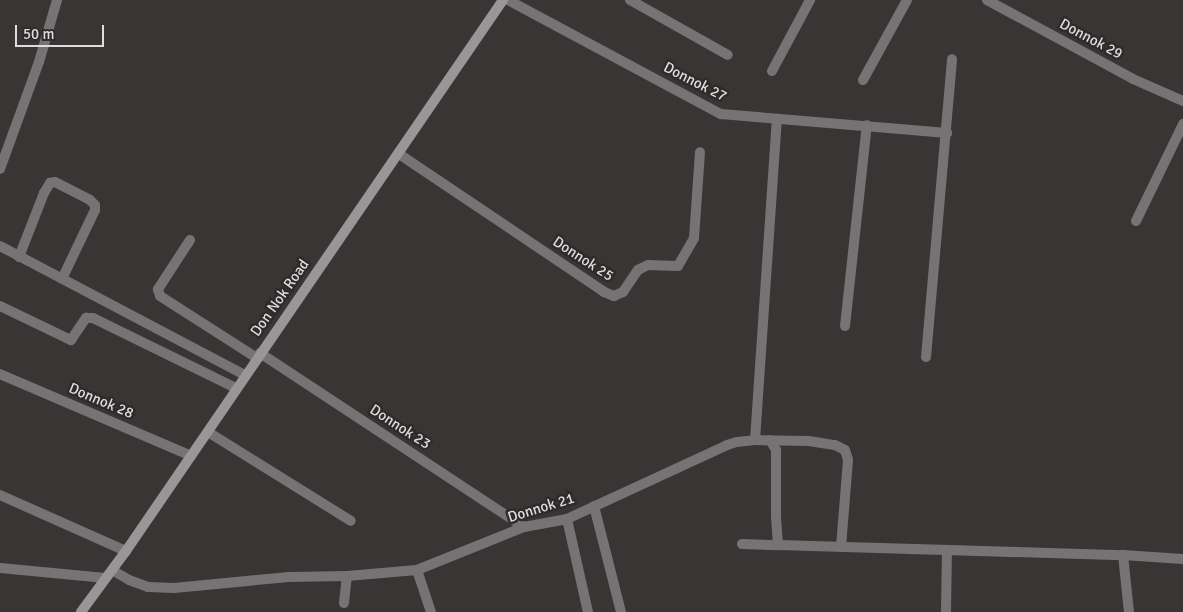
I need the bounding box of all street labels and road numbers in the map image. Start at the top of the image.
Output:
street label: Donnok 29 [1056,15,1126,63]
street label: Donnok 27 [660,58,730,106]
street label: Donnok 25 [549,233,617,285]
street label: Don Nok Road [247,256,313,340]
street label: Donnok 28 [66,379,136,423]
street label: Donnok 23 [366,401,434,453]
street label: Donnok 21 [506,489,576,527]

